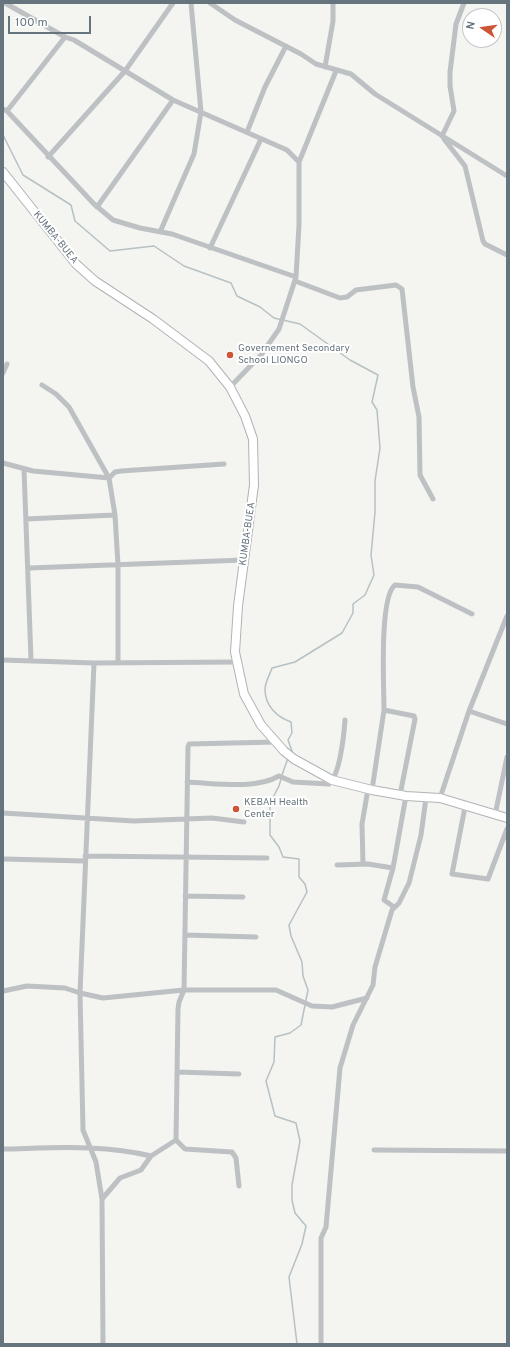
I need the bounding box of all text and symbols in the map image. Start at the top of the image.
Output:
scale bar [10,8,93,34]
north arrow [462,8,502,48]
text: 100 m [15,15,48,31]
text: N [464,20,479,31]
street label: KUMBA-BUEA [30,209,80,267]
place label: Governement Secondary School LIONGO [238,343,350,366]
marker: Governement Secondary School LIONGO [225,350,235,360]
street label: KUMBA-BUEA [238,501,258,567]
place label: KEBAH Health Center [244,797,308,820]
marker: KEBAH Health Center [231,804,241,814]

